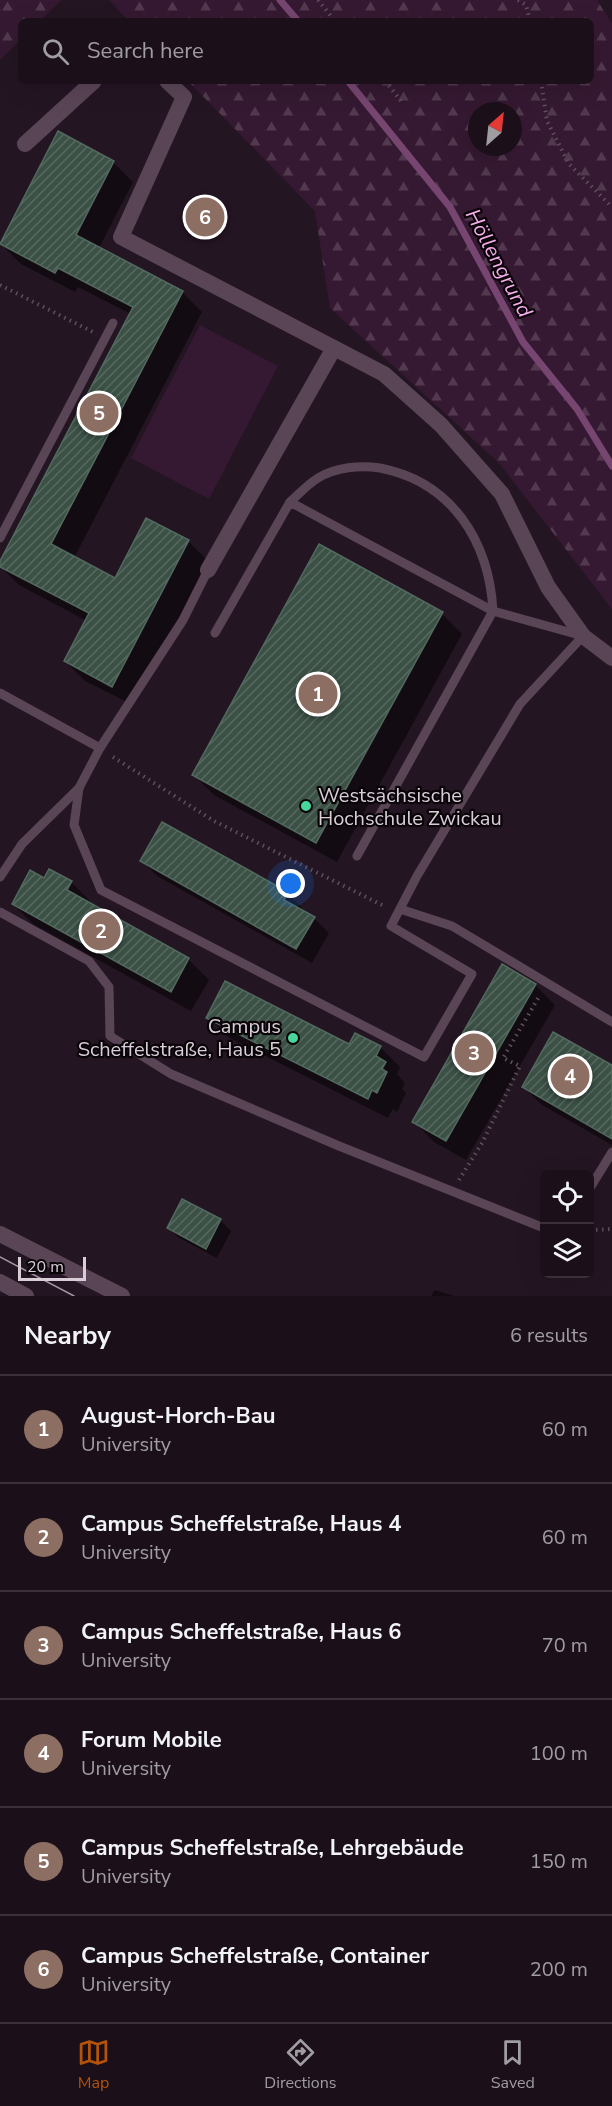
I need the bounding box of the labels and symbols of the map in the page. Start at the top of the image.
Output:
north arrow [468,102,522,156]
pin: 6 [186,194,224,240]
water label: Höllengrund [459,204,540,323]
pin: 5 [80,390,118,436]
pin: 1 [298,672,338,716]
place label: Westsächsische Hochschule Zwickau [318,782,502,832]
marker: Westsächsische Hochschule Zwickau [299,799,313,813]
your location [276,869,305,898]
pin: 2 [82,908,120,954]
place label: Campus Scheffelstraße, Haus 5 [78,1013,281,1063]
pin: 3 [454,1030,494,1076]
marker: Campus Scheffelstraße, Haus 5 [286,1031,300,1045]
pin: 4 [550,1054,590,1098]
scale bar [18,1254,86,1282]

